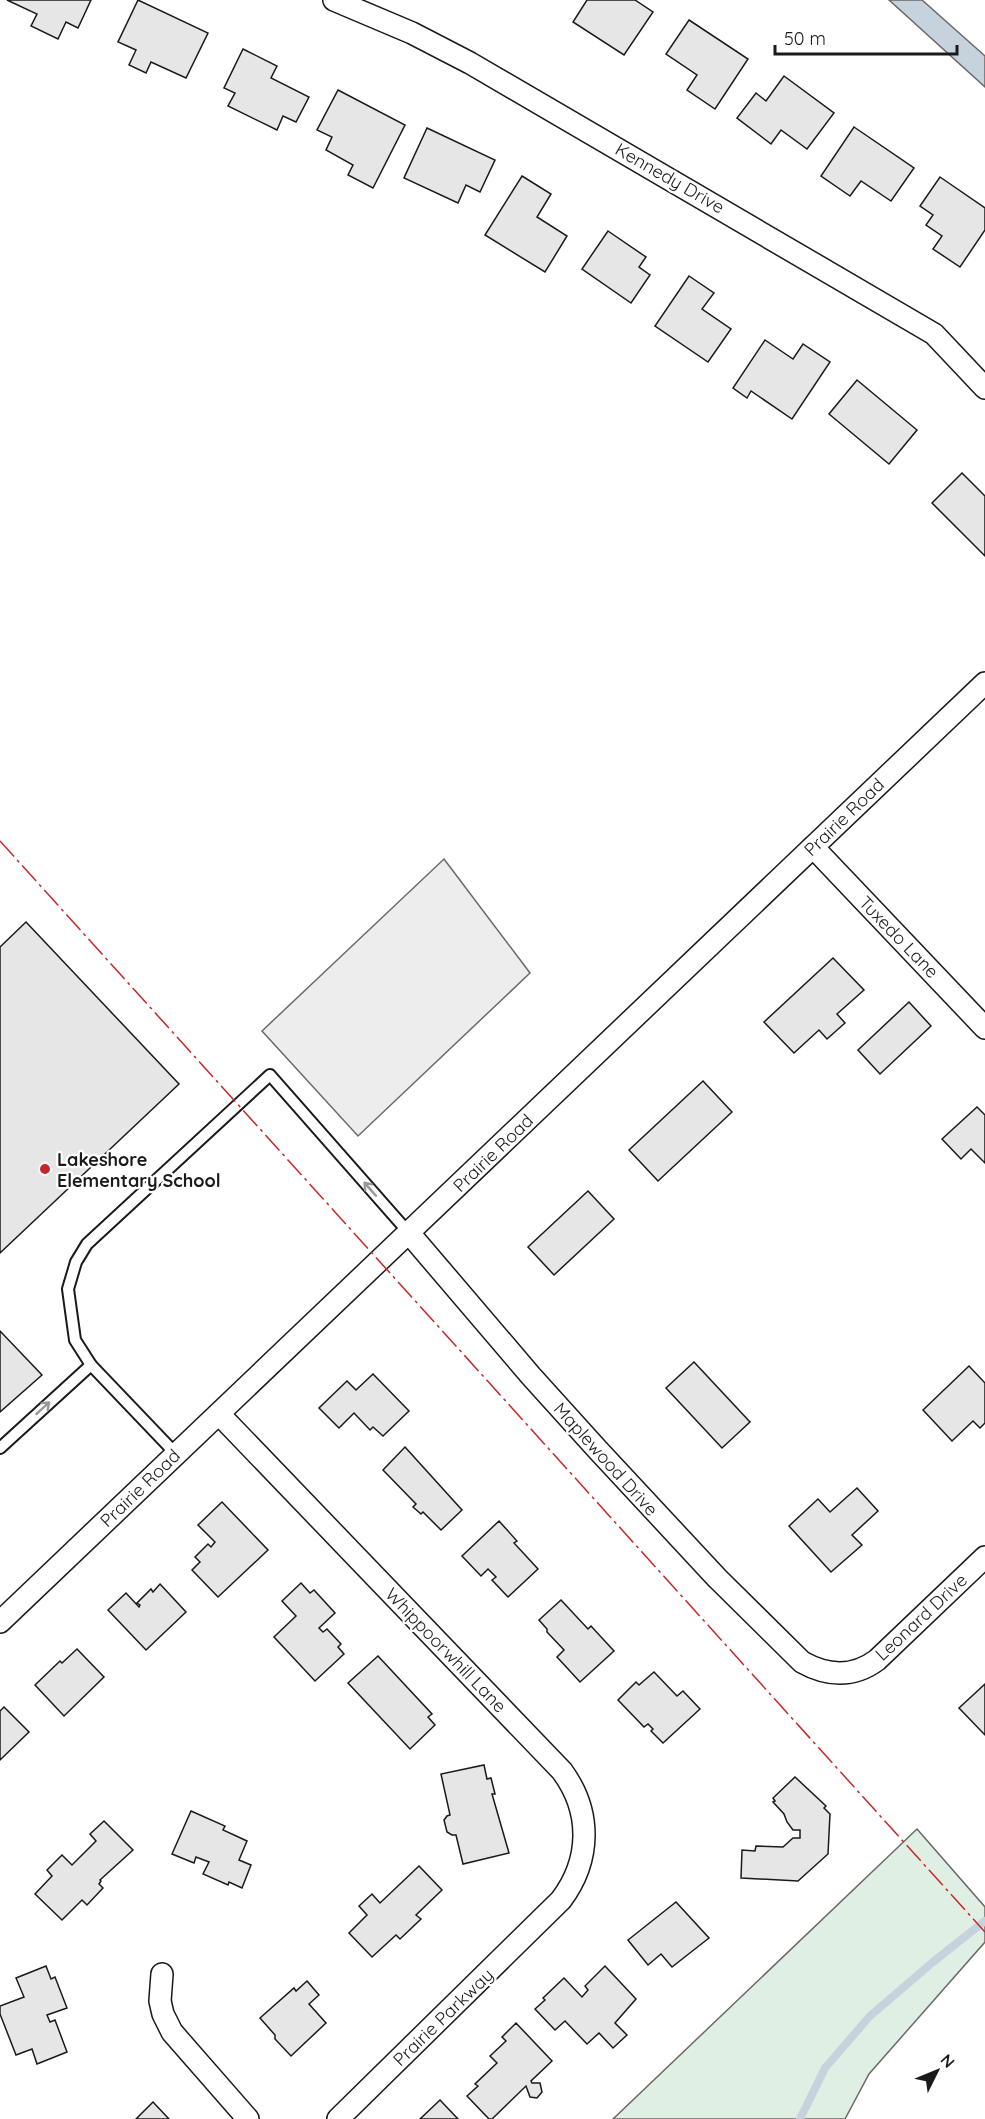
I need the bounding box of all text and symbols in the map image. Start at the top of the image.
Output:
scale bar [775,18,956,56]
text: 50 m [784,27,826,50]
street label: Kennedy Drive [611,137,729,219]
street label: Prairie Road [799,773,889,861]
street label: Tuxedo Lane [854,891,944,983]
street label: Prairie Road [448,1109,538,1197]
place label: Lakeshore Elementary School [57,1148,221,1192]
marker: Lakeshore Elementary School [38,1162,52,1176]
one-way arrow [363,1182,377,1197]
street label: Maplewood Drive [549,1397,663,1521]
one-way arrow [36,1401,51,1416]
street label: Prairie Road [95,1444,185,1532]
street label: Leonard Drive [870,1568,972,1666]
street label: Whippoorwhill Lane [381,1583,511,1717]
street label: Prairie Parkway [388,1963,498,2071]
north arrow [907,2041,967,2101]
text: N [937,2050,959,2072]

